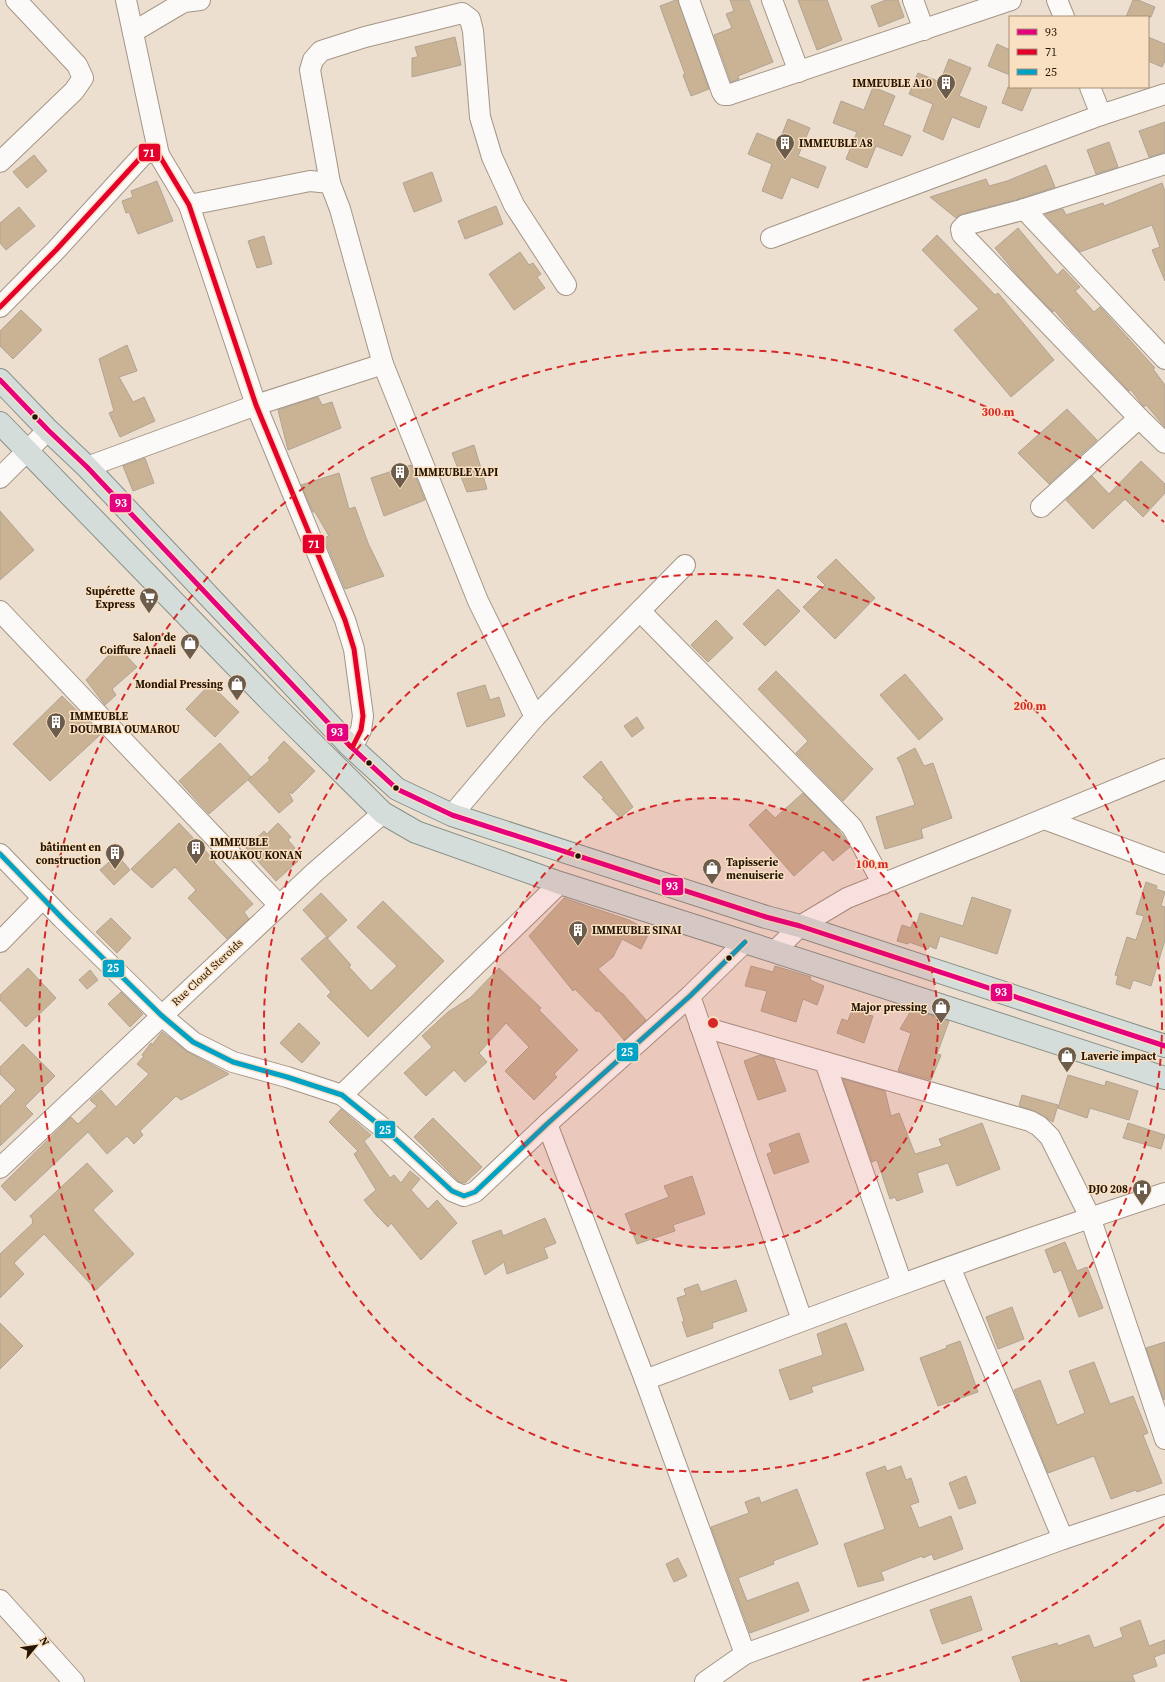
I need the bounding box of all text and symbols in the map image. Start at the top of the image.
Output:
legend [1009,16,1149,88]
text: 93 [1045,24,1057,40]
text: 71 [1045,44,1057,60]
text: 25 [1045,64,1057,80]
building icon: IMMEUBLE A10 [935,72,957,100]
place label: IMMEUBLE A10 [852,76,932,91]
building icon: IMMEUBLE A8 [774,132,796,160]
place label: IMMEUBLE A8 [799,136,873,151]
line badge: 71 [138,143,161,162]
text: 71 [143,146,155,161]
text: 300 m [982,404,1015,420]
unlabelled marker [30,412,40,422]
building icon: IMMEUBLE YAPI [389,461,411,489]
place label: IMMEUBLE YAPI [414,465,498,480]
line badge: 93 [109,493,132,513]
text: 93 [115,496,127,511]
line badge: 71 [302,534,325,554]
text: 71 [308,537,320,552]
place label: Supérette Express [86,584,135,612]
supermarket icon: Supérette Express [138,586,160,614]
place label: Salon de Coiffure Anaeli [100,630,177,658]
shop icon: Salon de Coiffure Anaeli [179,632,201,660]
shop icon: Mondial Pressing [226,673,248,701]
place label: Mondial Pressing [135,677,223,692]
text: 200 m [1014,698,1047,714]
place label: IMMEUBLE DOUMBIA OUMAROU [70,709,180,737]
building icon: IMMEUBLE DOUMBIA OUMAROU [45,711,67,739]
line badge: 93 [326,723,349,742]
text: 93 [331,725,343,740]
unlabelled marker [364,758,374,768]
unlabelled marker [391,783,401,793]
place label: IMMEUBLE KOUAKOU KONAN [210,835,302,863]
building icon: IMMEUBLE KOUAKOU KONAN [185,837,207,865]
place label: bâtiment en construction [36,840,101,868]
building icon: bâtiment en construction [104,842,126,870]
unlabelled marker [573,851,583,861]
place label: Tapisserie menuiserie [726,855,784,883]
text: 100 m [856,856,889,872]
shop icon: Tapisserie menuiserie [701,857,723,885]
line badge: 93 [661,877,684,896]
text: 93 [666,879,678,894]
building icon: IMMEUBLE SINAI [567,919,589,947]
place label: IMMEUBLE SINAI [592,923,682,938]
street label: Rue Cloud Steroids [168,935,246,1009]
unlabelled marker [724,953,734,963]
line badge: 25 [102,959,125,978]
text: 25 [107,961,119,976]
line badge: 93 [990,983,1013,1002]
text: 93 [995,985,1007,1000]
shop icon: Major pressing [930,996,952,1024]
place label: Major pressing [851,1000,927,1015]
centre of rings [706,1016,720,1030]
line badge: 25 [616,1042,639,1062]
text: 25 [621,1045,633,1060]
shop icon: Laverie impact [1056,1045,1078,1073]
place label: Laverie impact [1081,1049,1157,1064]
line badge: 25 [374,1120,396,1139]
text: 25 [379,1123,391,1138]
hospital icon: DJO 208 [1131,1178,1153,1206]
place label: DJO 208 [1088,1182,1128,1197]
north arrow [16,1626,56,1666]
text: N [36,1634,53,1649]

